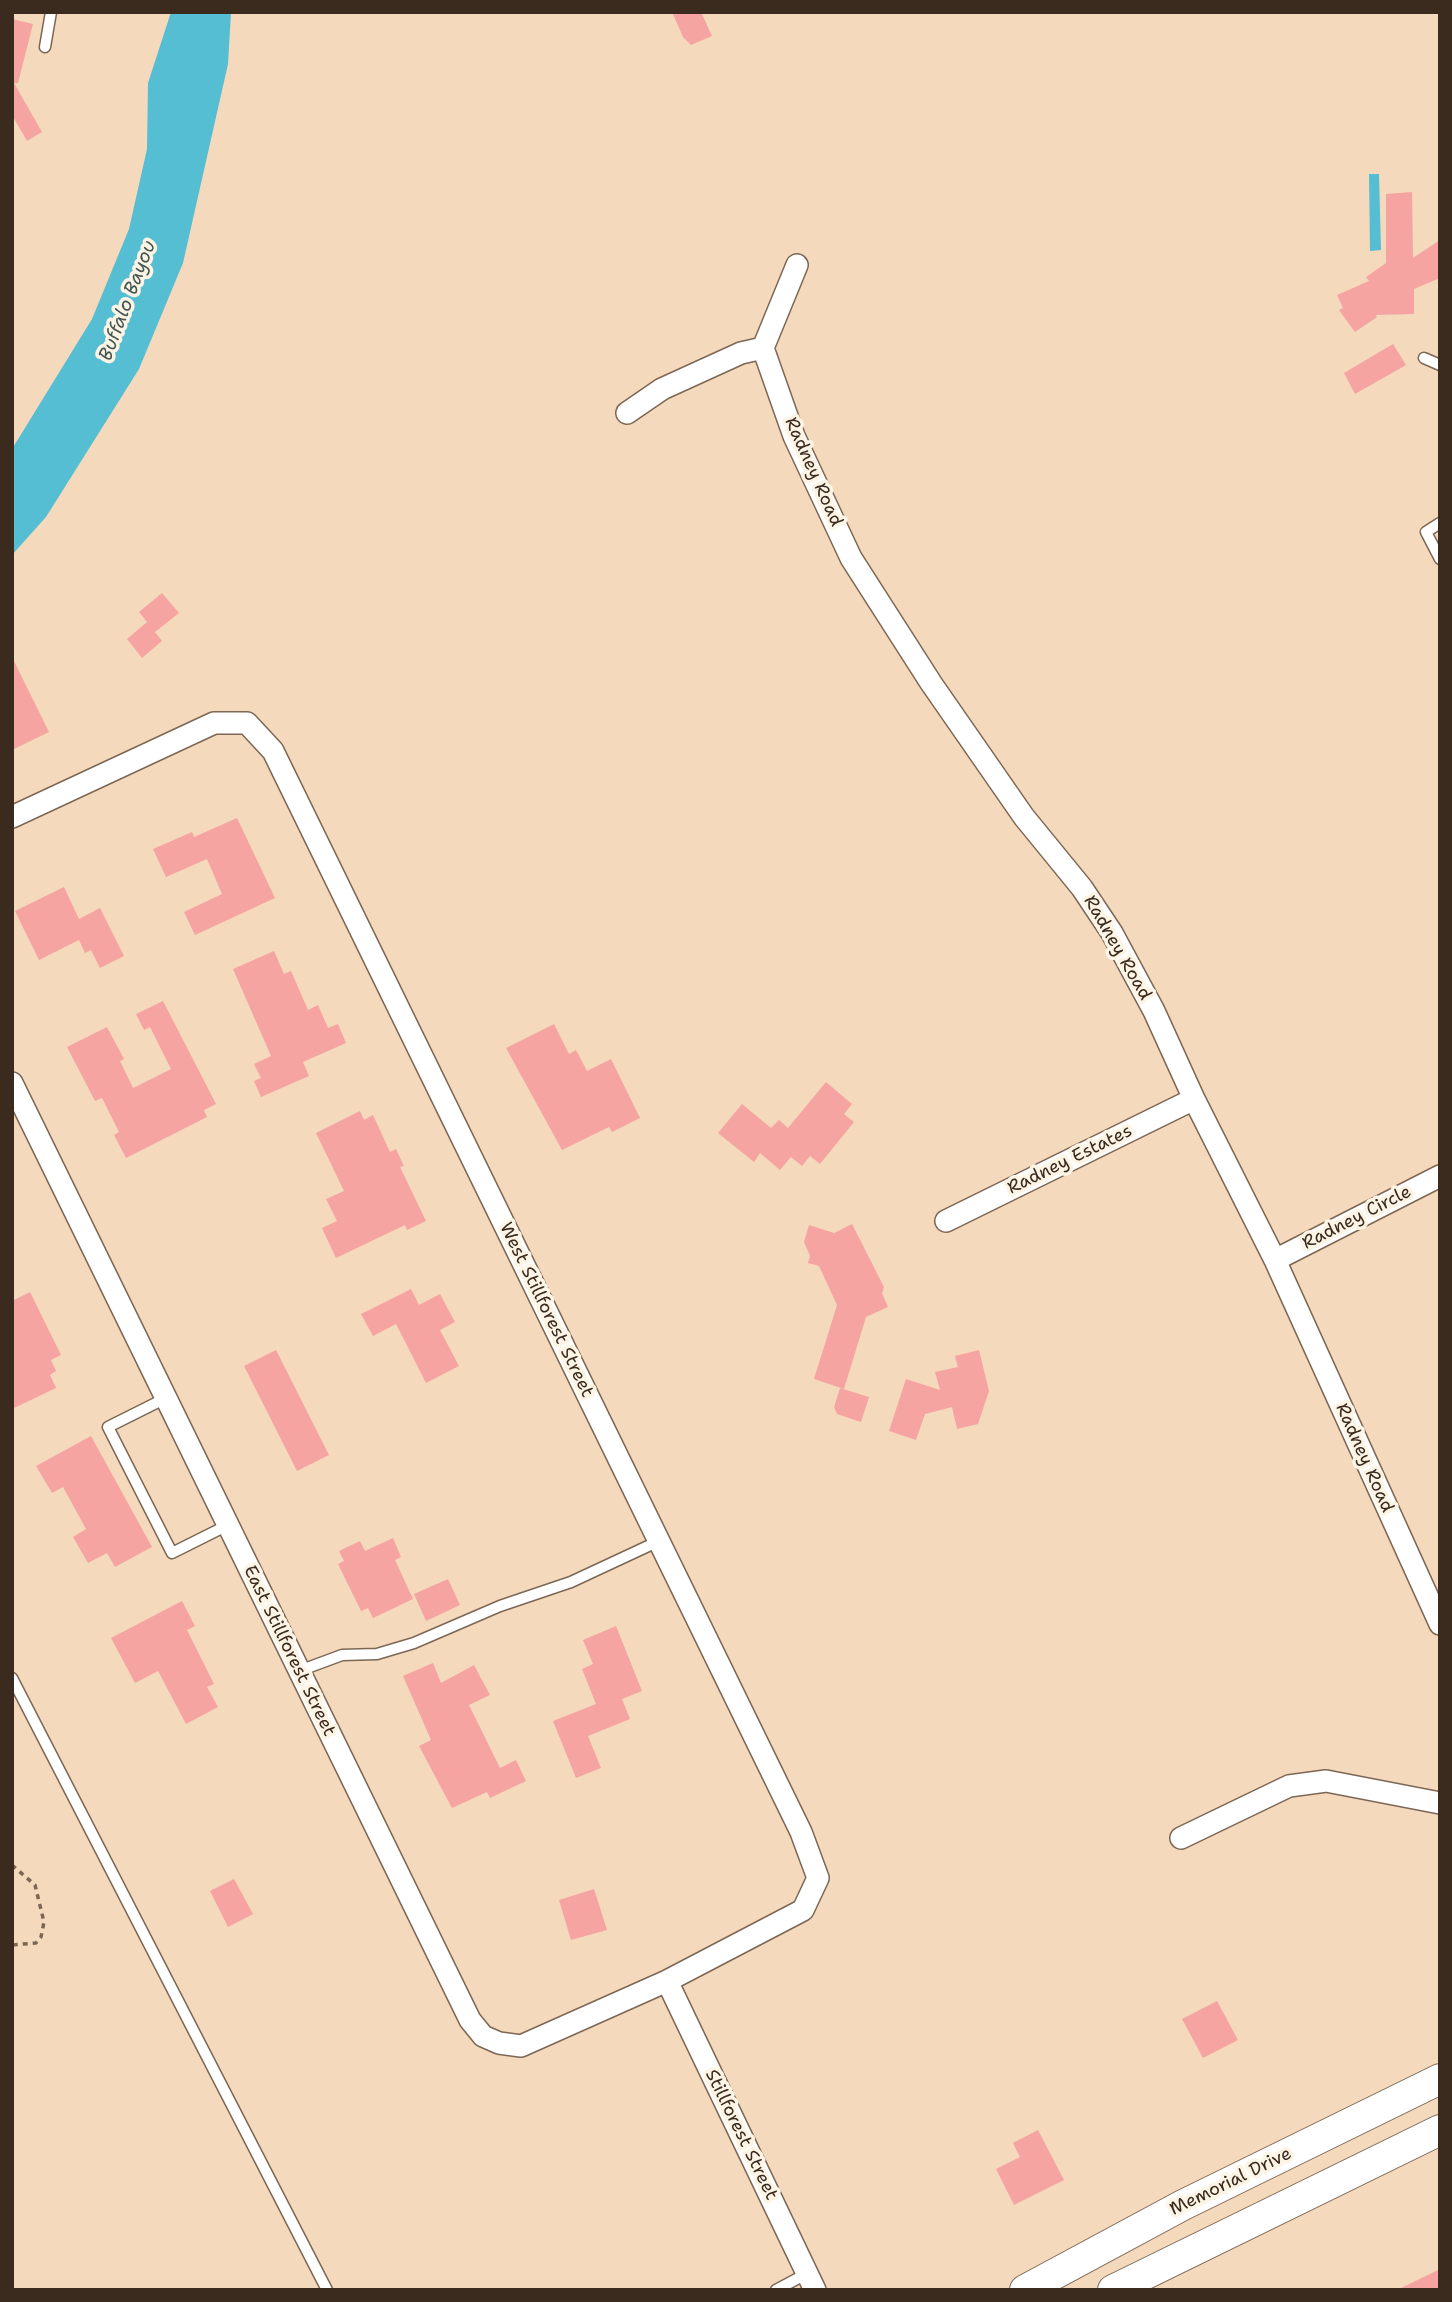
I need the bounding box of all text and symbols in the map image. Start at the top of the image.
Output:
water label: Buffalo Bayou [95,238,161,364]
street label: Radney Road [779,414,847,530]
street label: Radney Road [1078,892,1156,1004]
street label: Radney Estates [1004,1120,1136,1200]
street label: Radney Circle [1299,1181,1415,1255]
street label: West Stillforest Street [494,1219,598,1401]
street label: Radney Road [1330,1400,1398,1516]
street label: East Stillforest Street [238,1562,340,1740]
street label: Stillforest Street [700,2066,782,2204]
street label: Memorial Drive [1167,2143,1295,2221]

